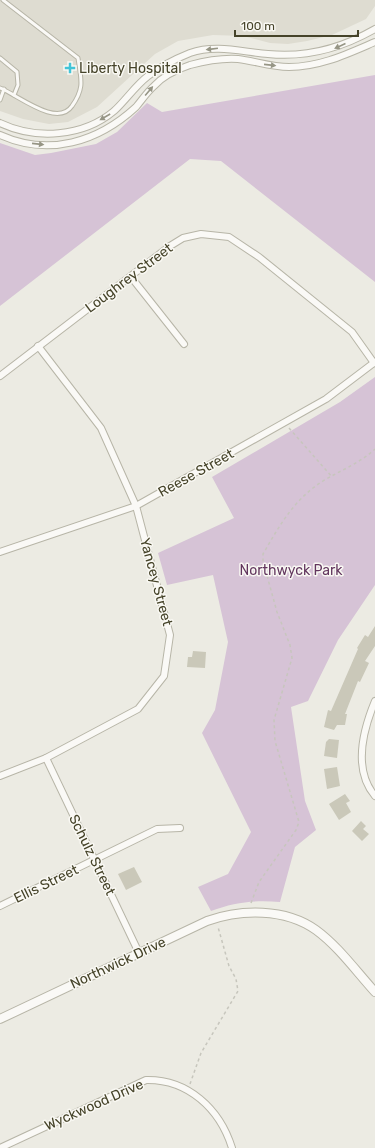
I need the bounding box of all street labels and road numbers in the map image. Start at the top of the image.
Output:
street label: Loughrey Street [82,239,176,316]
street label: Reese Street [155,445,237,501]
street label: Yancey Street [136,536,176,628]
street label: Schulz Street [65,812,119,899]
street label: Ellis Street [11,861,82,907]
street label: Northwick Drive [67,933,169,993]
street label: Wyckwood Drive [42,1076,146,1134]

